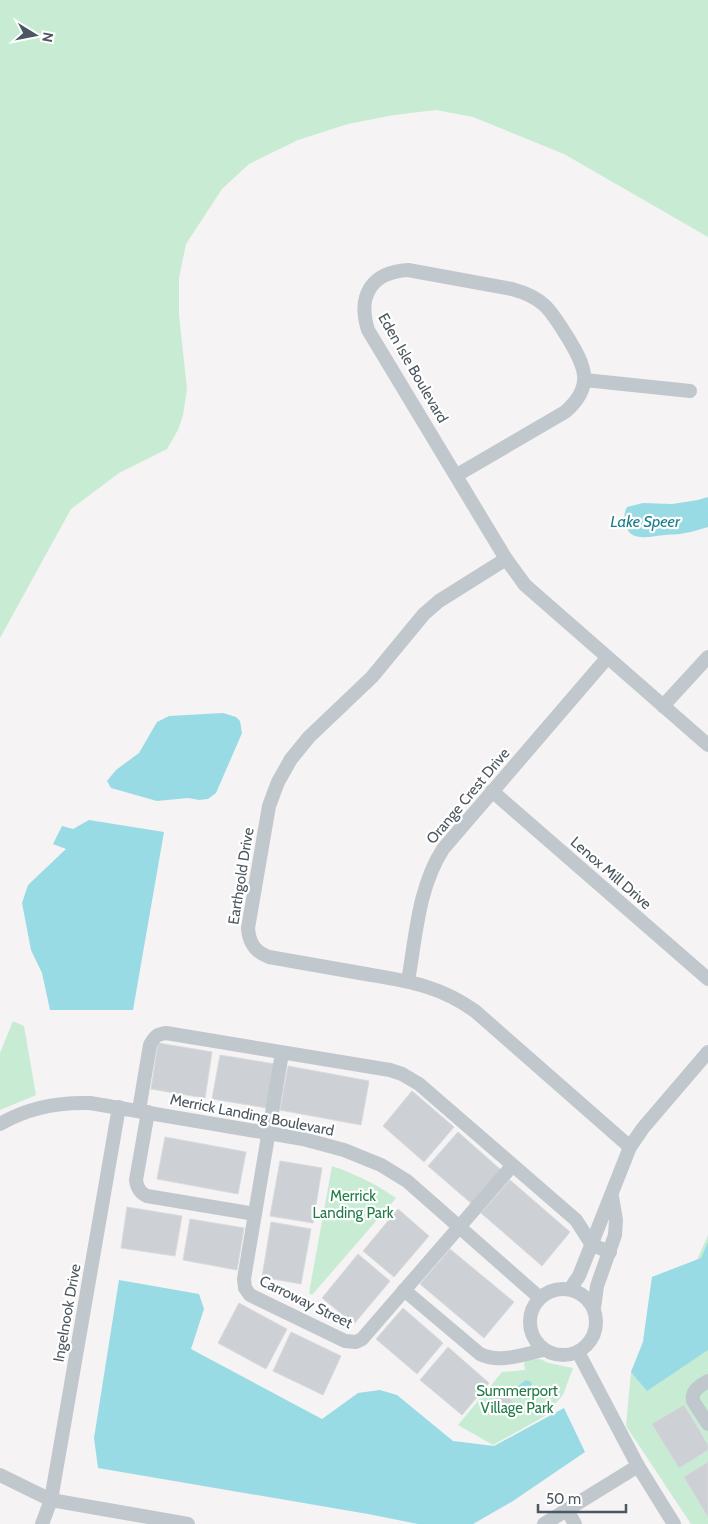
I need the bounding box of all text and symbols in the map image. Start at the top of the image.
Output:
north arrow [10,10,60,60]
text: N [38,31,58,44]
street label: Eden Isle Boulevard [374,310,452,426]
water label: Lake Speer [610,512,681,531]
street label: Orange Crest Drive [423,744,514,848]
street label: Earthgold Drive [224,826,258,926]
street label: Lenox Mill Drive [567,833,655,913]
street label: Merrick Landing Boulevard [169,1090,335,1140]
park label: Merrick Landing Park [313,1187,394,1222]
street label: Ingelnook Drive [50,1262,85,1364]
street label: Carroway Street [257,1272,355,1332]
park label: Summerport Village Park [476,1382,558,1417]
scale bar [538,1482,626,1514]
text: 50 m [546,1490,581,1508]

